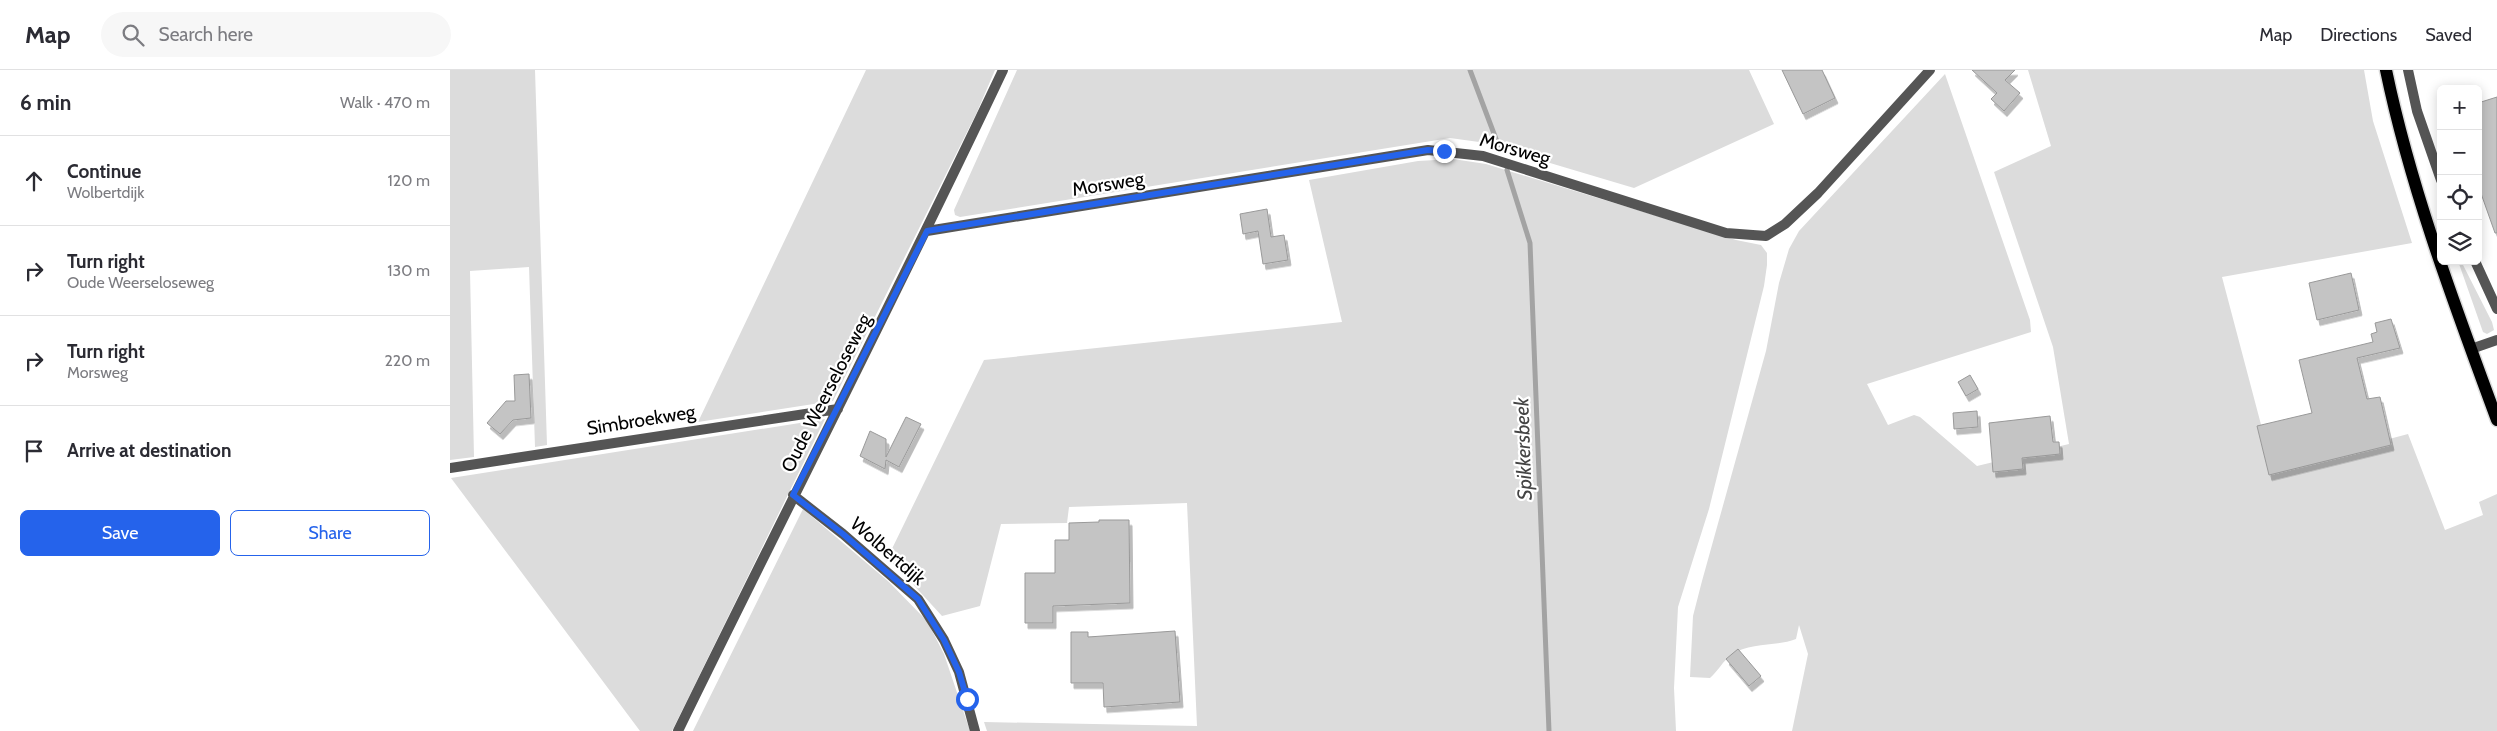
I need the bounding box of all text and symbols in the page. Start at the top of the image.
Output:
search box [101,12,451,57]
text: Map [25,20,71,49]
icon: search [119,21,147,49]
text: Search here [159,23,253,46]
text: Map [2259,24,2292,46]
text: Directions [2320,24,2397,46]
text: Saved [2425,24,2472,46]
map controls [2437,85,2482,265]
button: + [2437,85,2482,130]
text: 6 min [20,90,71,115]
text: Walk · 470 m [340,93,430,112]
street label: Morsweg [1477,128,1553,170]
button: − [2437,130,2482,175]
route end [1433,140,1456,163]
text: Continue [67,160,141,183]
icon: ahead [20,167,48,195]
street label: Morsweg [1070,167,1146,201]
text: 120 m [388,171,430,190]
button: locate [2437,175,2482,220]
text: Wolbertdijk [67,183,144,202]
button: layers [2437,220,2482,265]
text: Turn right [67,250,145,273]
icon: right [20,257,48,285]
text: 130 m [387,261,430,280]
text: Oude Weerseloseweg [67,273,214,292]
street label: Oude Weerseloseweg [776,310,876,476]
text: Turn right [67,340,145,363]
icon: right [20,347,48,375]
text: 220 m [384,351,430,370]
text: Morsweg [67,363,128,382]
water label: Spikkersbeek [1509,396,1537,501]
street label: Simbroekweg [585,400,697,440]
icon: arrive [20,437,48,465]
text: Arrive at destination [67,439,231,462]
button: Save [20,510,220,556]
button: Share [230,510,430,556]
street label: Wolbertdijk [846,512,931,590]
route start [956,688,979,711]

